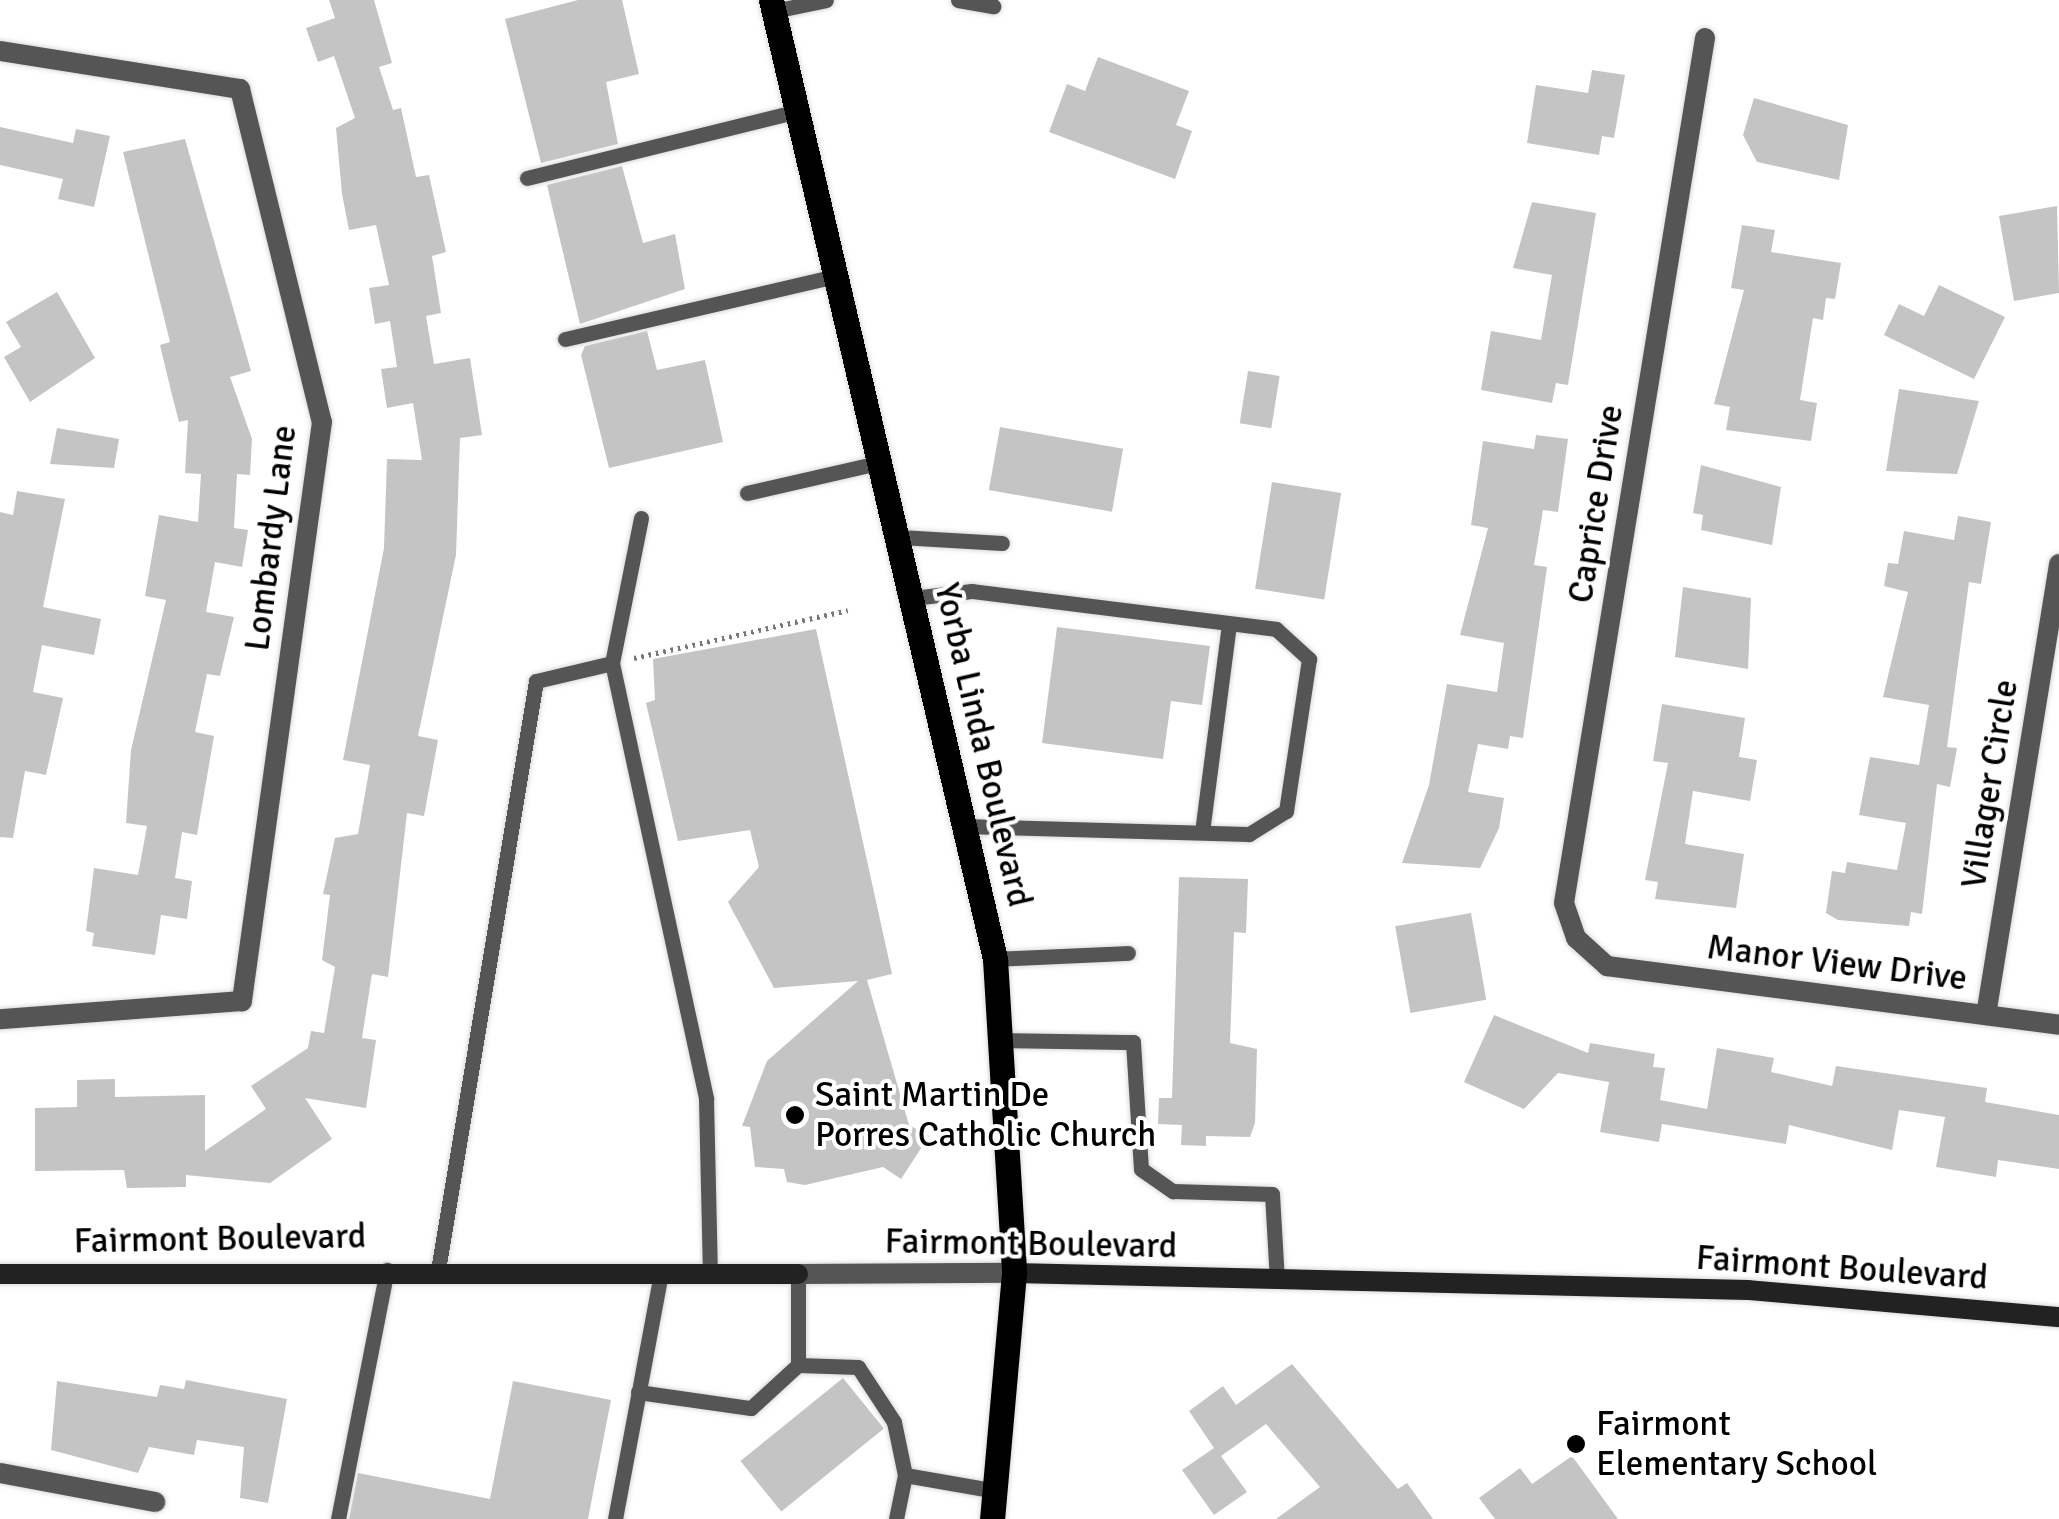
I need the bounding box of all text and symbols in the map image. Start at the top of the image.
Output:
street label: Caprice Drive [1560,402,1632,606]
street label: Lombardy Lane [236,423,306,653]
street label: Yorba Linda Boulevard [925,579,1041,911]
street label: Villager Circle [1953,677,2027,891]
street label: Manor View Drive [1704,926,1970,1000]
place label: Saint Martin De Porres Catholic Church [815,1074,1156,1156]
marker: Saint Martin De Porres Catholic Church [784,1104,806,1126]
street label: Fairmont Boulevard [73,1215,367,1263]
street label: Fairmont Boulevard [884,1220,1178,1268]
street label: Fairmont Boulevard [1695,1237,1989,1299]
place label: Fairmont Elementary School [1596,1403,1877,1485]
marker: Fairmont Elementary School [1565,1433,1587,1455]

